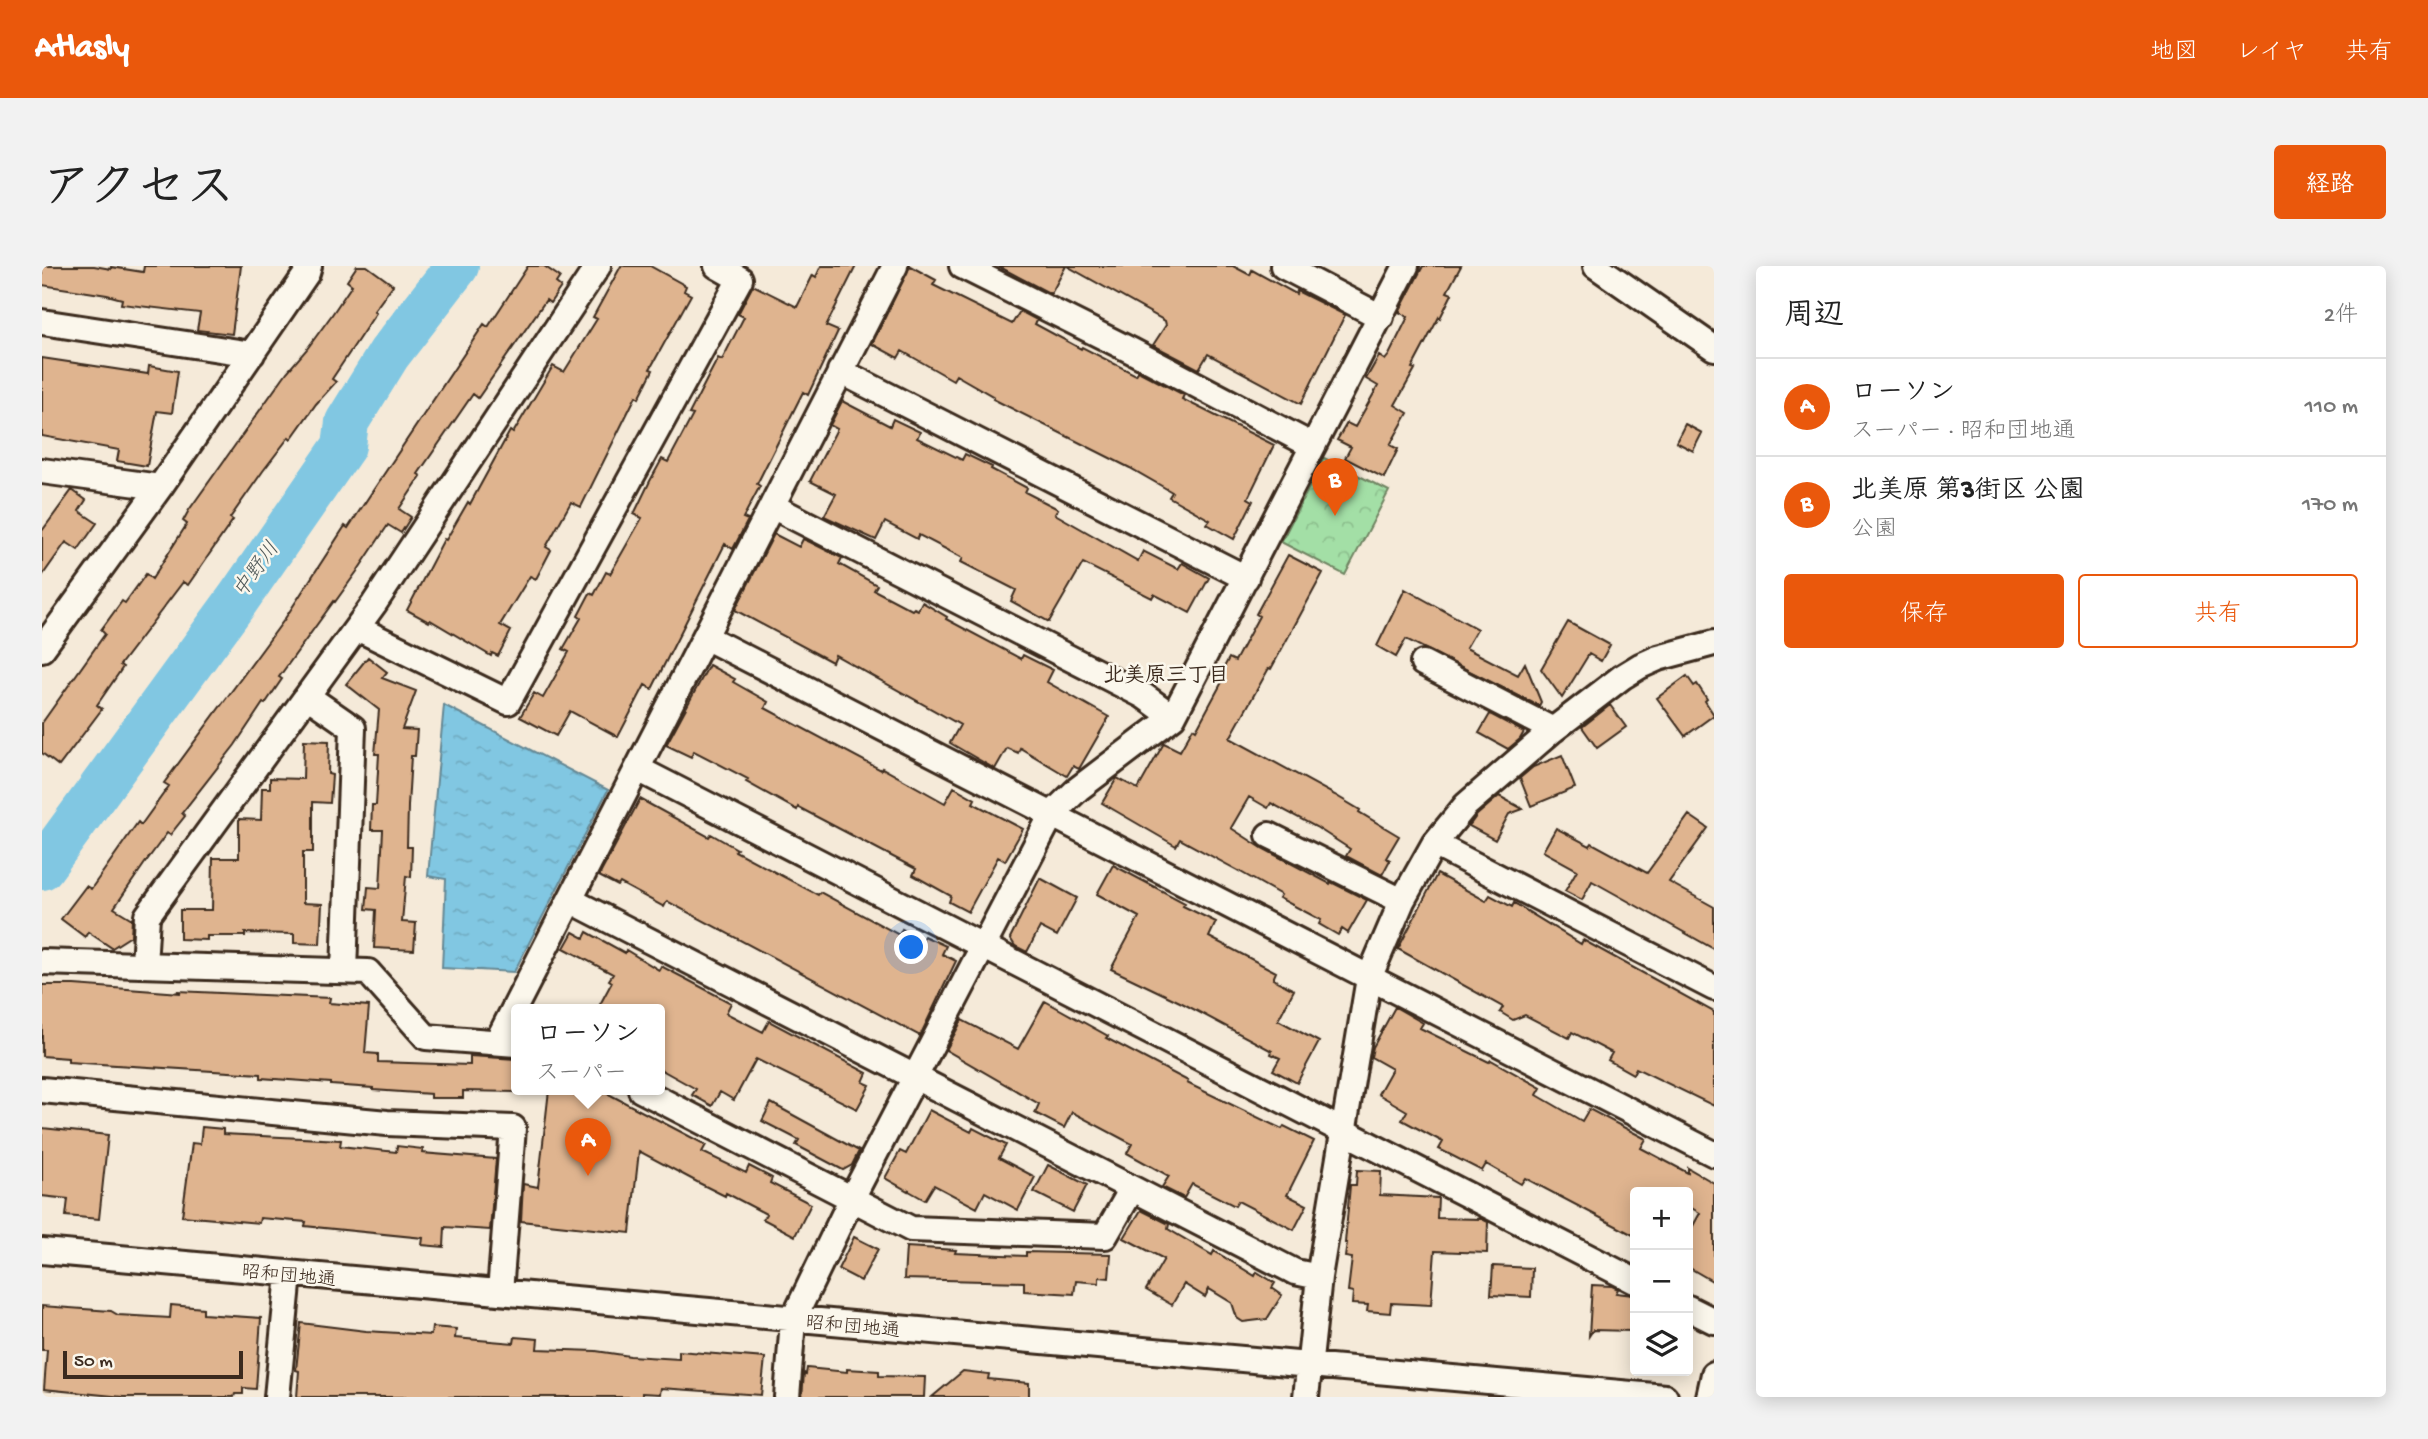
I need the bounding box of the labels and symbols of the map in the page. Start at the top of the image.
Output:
pin: B [1312,458,1358,516]
water label: 中野川 [228,537,286,604]
district label: 北美原三丁目 [1103,664,1229,690]
your location [894,930,928,964]
pin: A [565,1118,611,1176]
street label: 昭和団地通 [240,1262,337,1293]
street label: 昭和団地通 [804,1313,901,1344]
scale bar [63,1348,243,1380]

